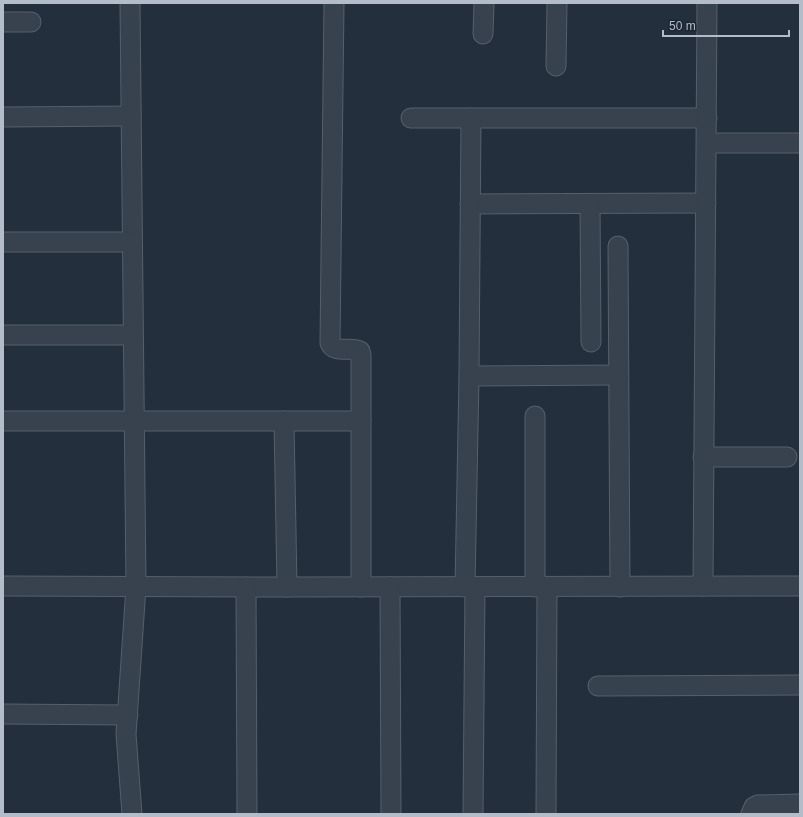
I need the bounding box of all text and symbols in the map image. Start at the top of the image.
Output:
scale bar [663,12,789,38]
text: 50 m [669,19,696,33]

